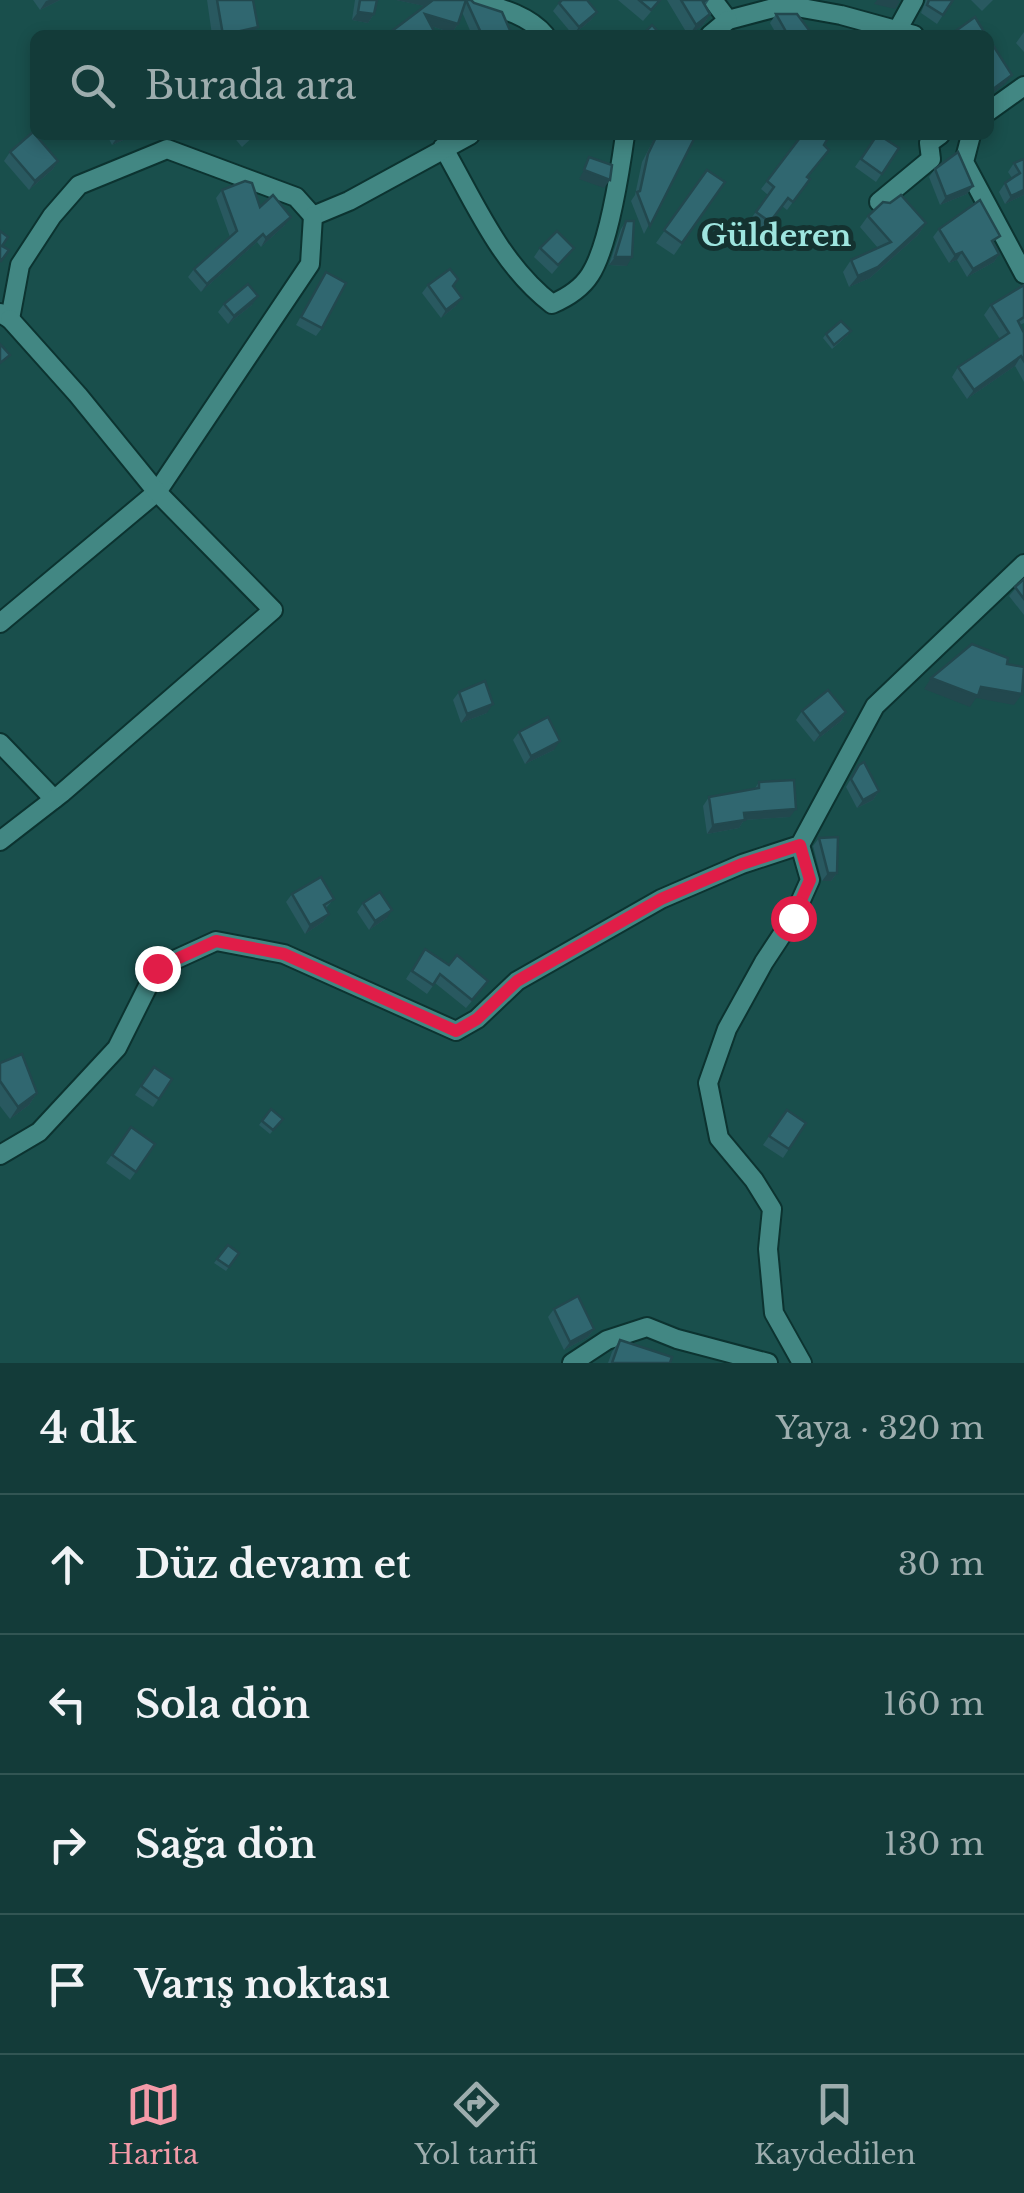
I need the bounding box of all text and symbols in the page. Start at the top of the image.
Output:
search box [30,30,994,140]
icon: search [65,58,120,113]
text: Burada ara [145,62,356,109]
district label: Gülderen [701,217,852,254]
route start [771,896,817,942]
route end [135,946,181,992]
text: 4 dk [40,1402,136,1454]
text: Yaya · 320 m [776,1408,984,1448]
icon: ahead [40,1537,95,1592]
text: Düz devam et [135,1541,411,1588]
text: 30 m [898,1544,984,1584]
icon: left [40,1677,95,1732]
text: Sola dön [135,1681,310,1728]
text: 160 m [883,1684,984,1724]
icon: right [40,1817,95,1872]
text: Sağa dön [135,1821,316,1868]
text: 130 m [884,1824,984,1864]
icon: arrive [40,1957,95,2012]
text: Varış noktası [135,1961,390,2008]
tab: Harita [108,2077,198,2172]
tab: Yol tarifi [415,2077,538,2172]
tab: Kaydedilen [754,2077,916,2172]

